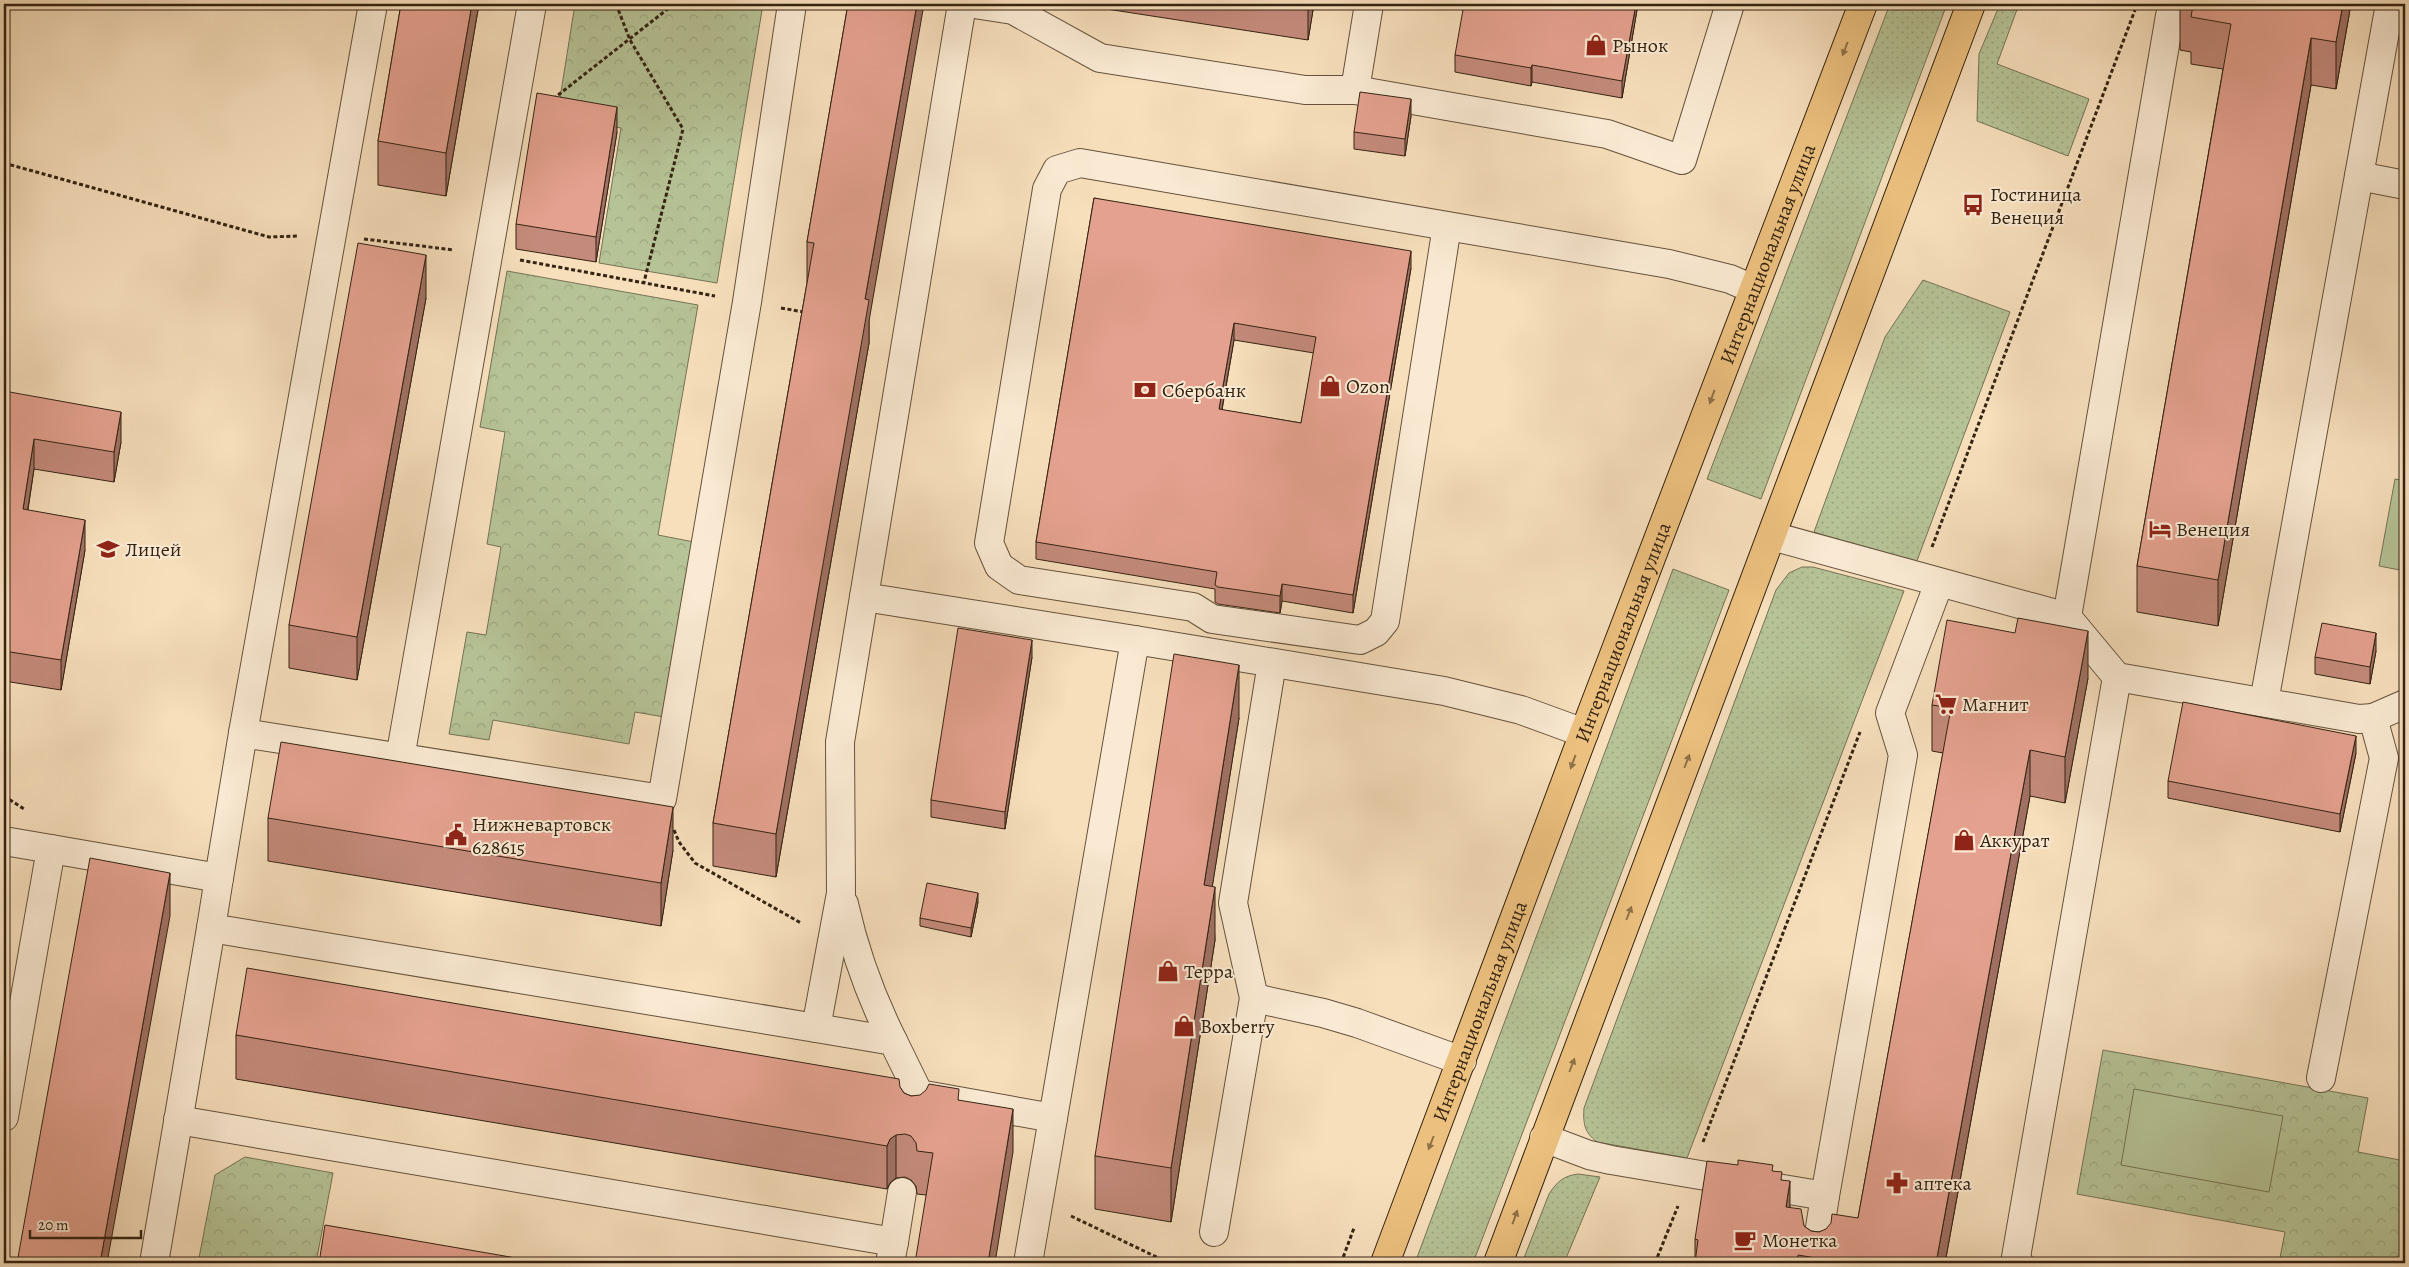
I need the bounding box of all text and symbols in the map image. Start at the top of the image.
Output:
shop icon: Рынок [1583,32,1609,58]
place label: Рынок [1612,32,1668,59]
one-way arrow [1841,42,1849,57]
street label: Интернациональная улица [1713,139,1822,368]
place label: Гостиница Венеция [1990,181,2082,231]
bus stop icon: Гостиница Венеция [1960,192,1986,218]
shop icon: Ozon [1317,373,1343,399]
place label: Ozon [1346,373,1390,400]
bank icon: Сбербанк [1132,377,1158,403]
place label: Сбербанк [1162,377,1246,404]
one-way arrow [1708,390,1716,405]
hotel icon: Венеция [2147,516,2173,542]
place label: Венеция [2176,516,2250,543]
street label: Интернациональная улица [1568,517,1677,746]
school or university icon: Лицей [95,536,121,562]
place label: Лицей [125,536,182,563]
supermarket icon: Магнит [1933,691,1959,717]
place label: Магнит [1962,691,2029,718]
one-way arrow [1683,753,1691,768]
one-way arrow [1569,754,1576,769]
place label: Нижневартовск 628615 [472,811,611,861]
public building icon: Нижневартовск 628615 [443,822,469,848]
shop icon: Аккурат [1951,827,1977,853]
place label: Аккурат [1979,827,2050,854]
street label: Интернациональная улица [1426,896,1534,1126]
one-way arrow [1625,905,1633,920]
shop icon: Терра [1155,958,1181,984]
place label: Терра [1184,958,1234,985]
shop icon: Boxberry [1171,1013,1197,1039]
place label: Boxberry [1200,1013,1276,1040]
one-way arrow [1568,1057,1576,1072]
one-way arrow [1427,1136,1434,1151]
pharmacy icon: аптека [1884,1170,1910,1196]
place label: аптека [1914,1170,1973,1197]
scale bar [30,1207,141,1239]
one-way arrow [1512,1210,1519,1225]
text: 20 m [38,1215,69,1235]
cafe icon: Монетка [1732,1227,1758,1253]
place label: Монетка [1762,1227,1838,1254]

